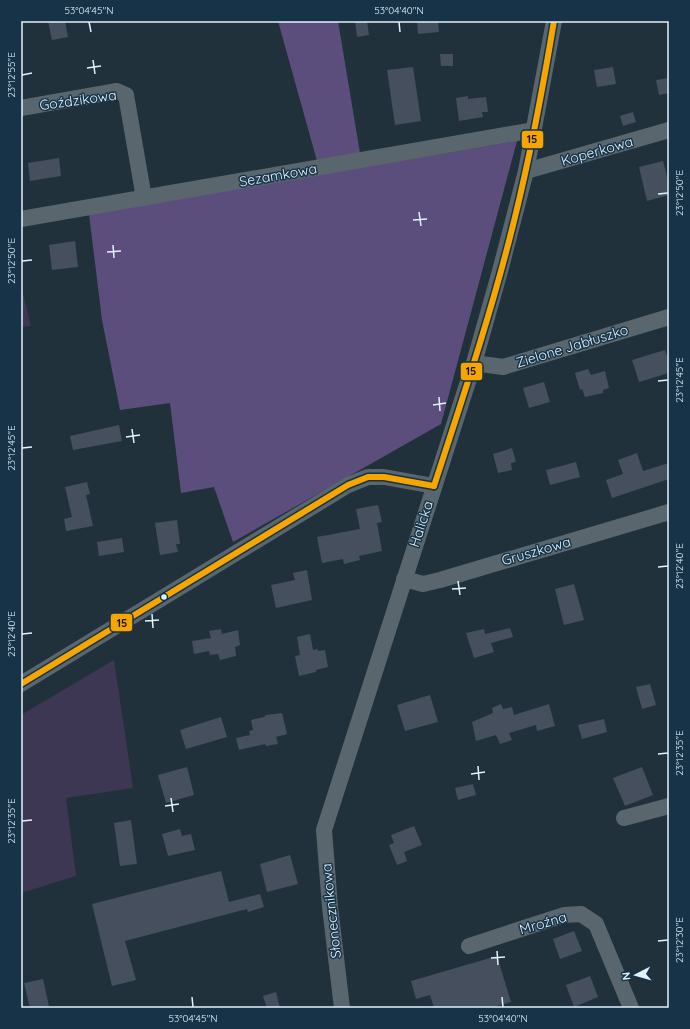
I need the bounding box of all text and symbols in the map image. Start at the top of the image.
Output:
text: 53°04'45"N [64,4,114,17]
text: 53°04'40"N [374,4,424,17]
text: 23°12'55"E [5,52,18,98]
street label: Goździkowa [38,86,118,114]
line badge: 15 [521,130,544,149]
text: 15 [527,132,537,146]
street label: Koperkowa [559,132,635,170]
street label: Sezamkowa [238,159,318,191]
text: 23°12'50"E [673,170,686,216]
text: 23°12'50"E [5,238,18,284]
street label: Zielone Jabłuszko [514,320,630,372]
text: 23°12'45"E [673,357,686,403]
line badge: 15 [460,362,483,381]
text: 15 [466,364,476,378]
text: 23°12'45"E [5,425,18,471]
street label: Halicka [405,498,437,550]
street label: Gruszkowa [499,533,573,569]
text: 23°12'40"E [673,543,686,589]
unlabelled marker [159,592,169,602]
text: 23°12'40"E [5,611,18,657]
line badge: 15 [110,613,133,632]
text: 15 [117,616,127,630]
text: 23°12'35"E [673,730,686,776]
text: 23°12'35"E [5,798,18,844]
street label: Słonecznikowa [317,863,345,959]
street label: Mroźna [517,908,569,938]
text: 23°12'30"E [673,917,686,963]
north arrow [616,955,656,995]
text: N [619,971,633,981]
text: 53°04'45"N [168,1012,218,1025]
text: 53°04'40"N [478,1012,528,1025]

